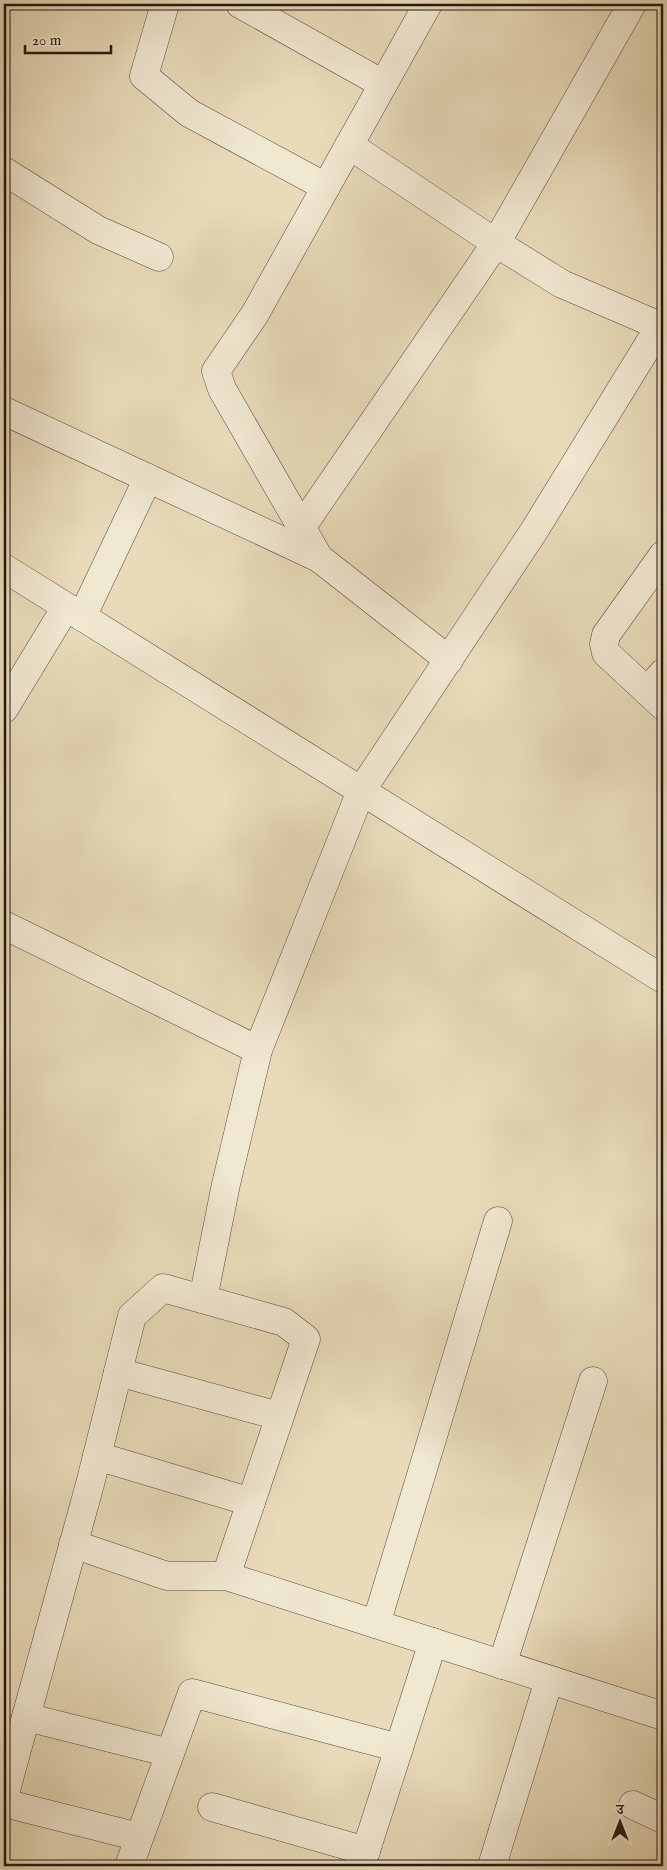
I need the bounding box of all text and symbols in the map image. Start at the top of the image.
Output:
scale bar [25,22,111,54]
text: 20 m [32,31,62,50]
north arrow [594,1798,644,1848]
text: उ [615,1801,624,1819]

